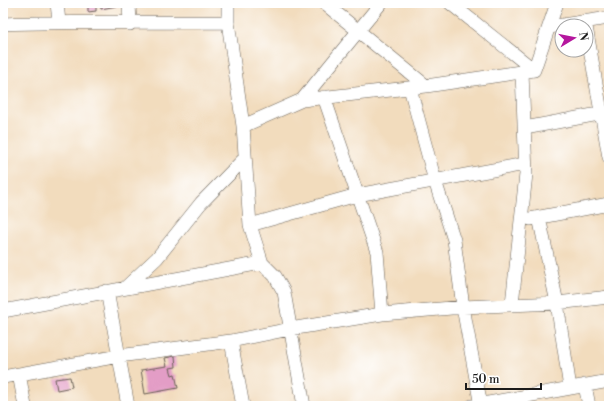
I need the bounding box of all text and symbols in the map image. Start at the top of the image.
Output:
north arrow [554,18,594,58]
text: N [575,31,591,42]
scale bar [466,365,541,391]
text: 50 m [472,372,500,387]

